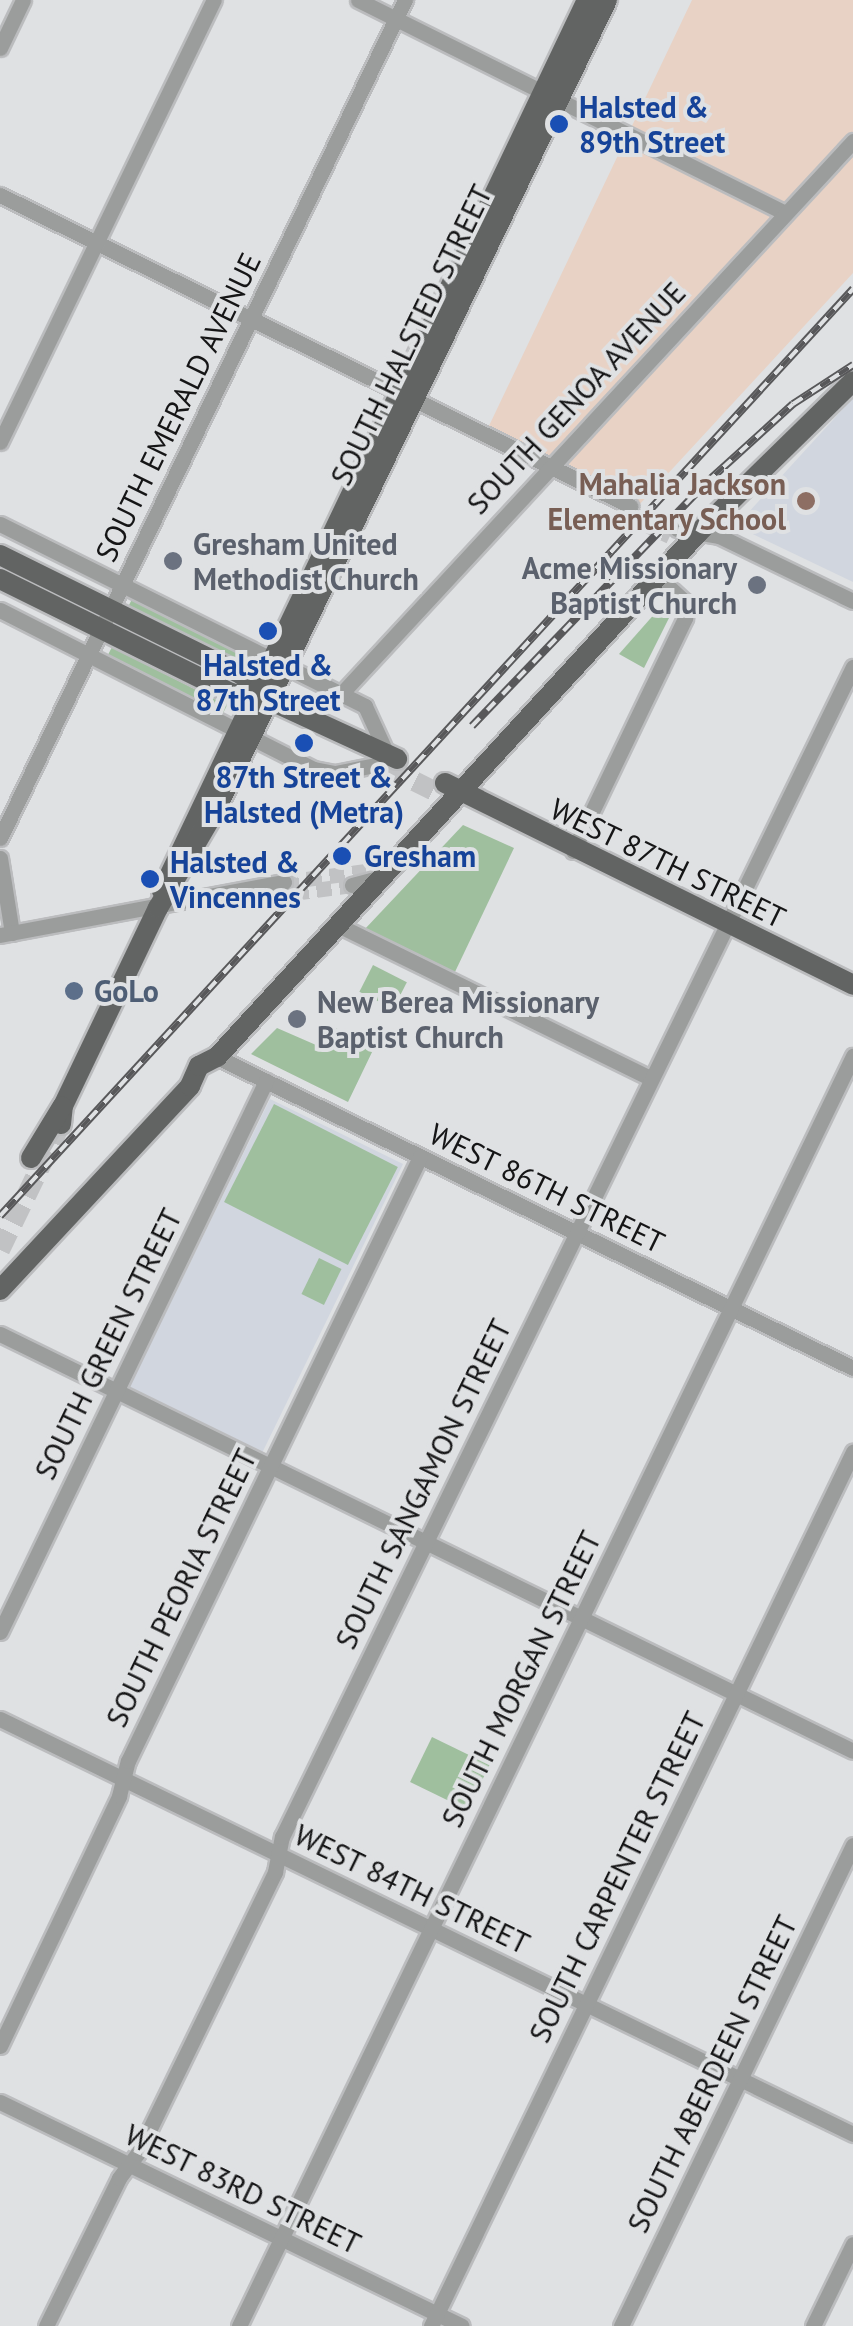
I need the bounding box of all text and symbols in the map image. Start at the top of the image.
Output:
place label: Halsted & 89th Street [579,89,725,160]
marker: Halsted & 89th Street [548,113,570,135]
street label: SOUTH HALSTED STREET [323,179,499,491]
street label: SOUTH EMERALD AVENUE [87,246,269,568]
street label: SOUTH GENOA AVENUE [459,274,693,522]
place label: Mahalia Jackson Elementary School [546,466,786,536]
marker: Mahalia Jackson Elementary School [795,490,817,512]
place label: Gresham United Methodist Church [193,526,419,596]
marker: Gresham United Methodist Church [162,550,184,572]
place label: Acme Missionary Baptist Church [522,550,737,620]
marker: Acme Missionary Baptist Church [746,574,768,596]
marker: Halsted & 87th Street [257,620,279,642]
place label: Halsted & 87th Street [195,647,341,718]
marker: 87th Street & Halsted (Metra) [293,732,315,754]
place label: 87th Street & Halsted (Metra) [204,759,404,830]
street label: WEST 87TH STREET [544,790,792,936]
place label: Gresham [364,838,476,874]
marker: Gresham [329,843,355,869]
place label: Halsted & Vincennes [170,844,301,914]
marker: Halsted & Vincennes [139,868,161,890]
place label: GoLo [94,973,159,1009]
marker: GoLo [63,980,85,1002]
place label: New Berea Missionary Baptist Church [317,984,600,1054]
marker: New Berea Missionary Baptist Church [286,1008,308,1030]
street label: WEST 86TH STREET [423,1115,671,1261]
street label: SOUTH GREEN STREET [27,1203,189,1485]
street label: SOUTH SANGAMON STREET [327,1313,519,1655]
street label: SOUTH PEORIA STREET [98,1443,264,1733]
street label: SOUTH MORGAN STREET [434,1525,608,1833]
street label: SOUTH CARPENTER STREET [521,1706,713,2048]
street label: WEST 84TH STREET [288,1816,536,1962]
street label: SOUTH ABERDEEN STREET [619,1909,805,2239]
street label: WEST 83RD STREET [119,2116,367,2262]

